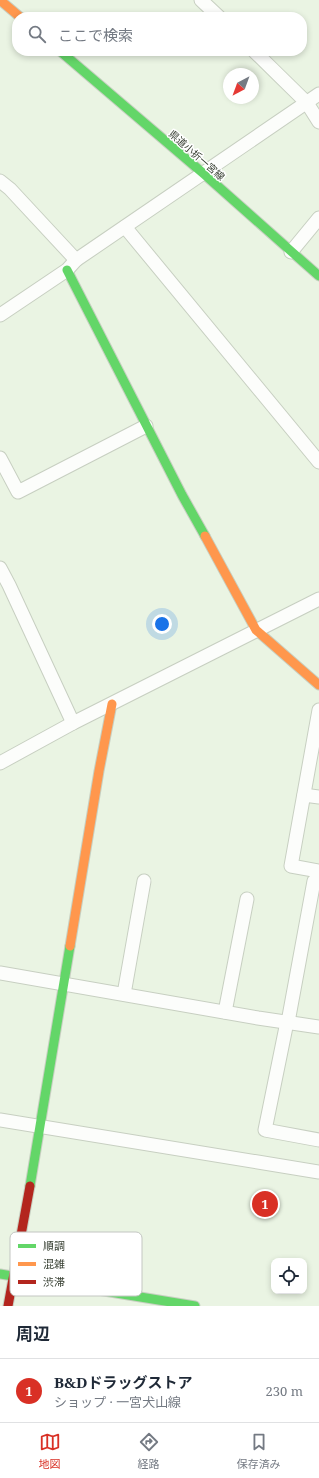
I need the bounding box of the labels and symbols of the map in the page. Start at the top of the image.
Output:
north arrow [223,68,259,104]
street label: 県道小折一宮線 [166,127,228,183]
your location [152,614,172,634]
pin: 1 [252,1189,278,1219]
legend [10,1232,142,1296]
text: 順調 [43,1238,65,1253]
text: 混雑 [43,1256,65,1271]
text: 渋滞 [43,1274,65,1289]

